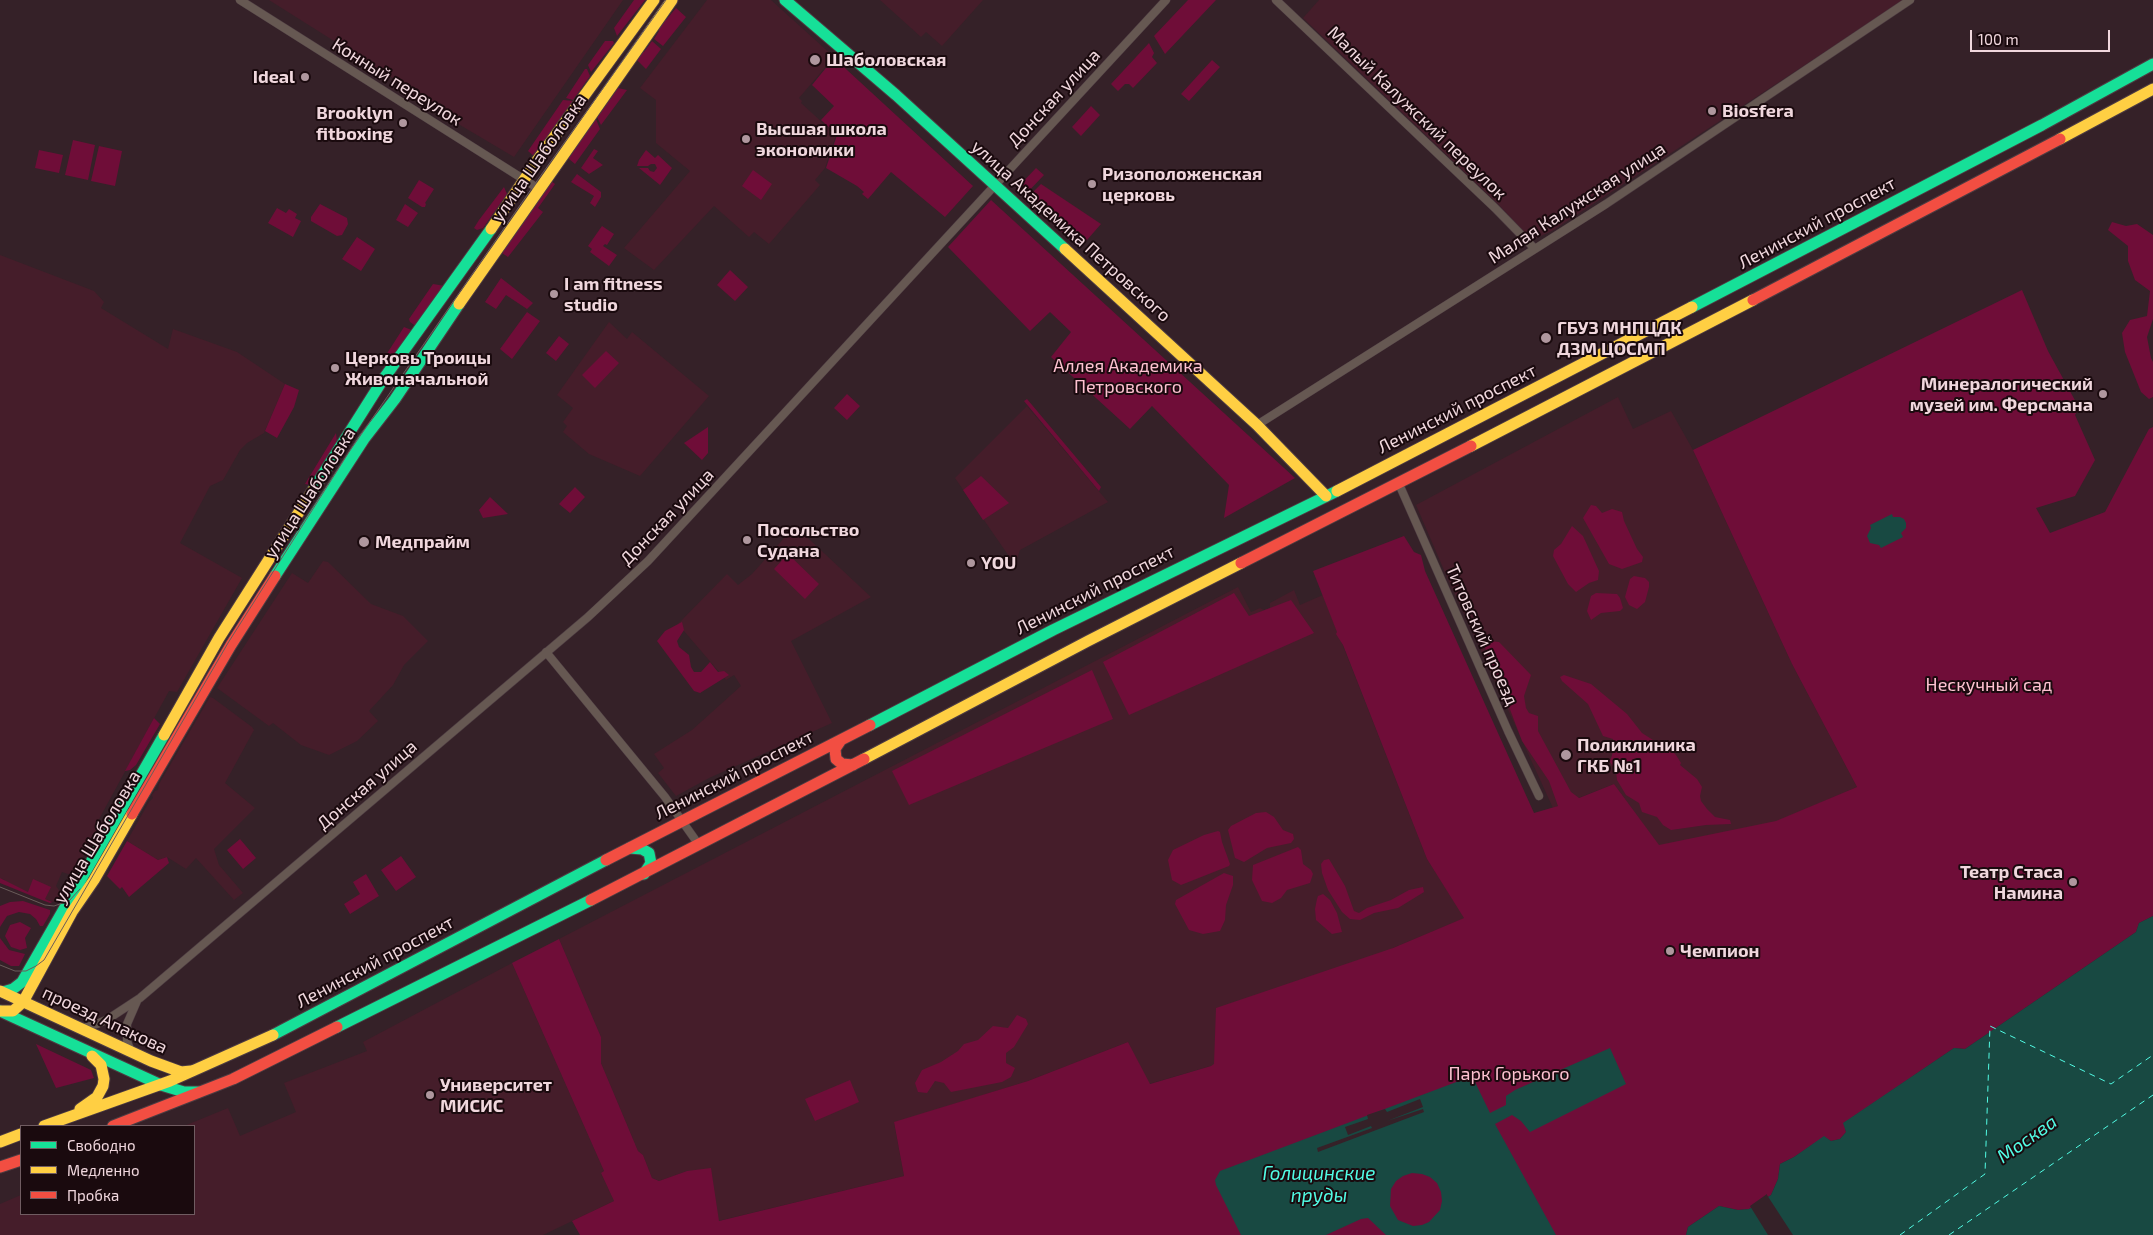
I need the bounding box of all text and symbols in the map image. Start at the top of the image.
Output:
scale bar [1973,20,2113,52]
street label: Малый Калужский переулок [1323,22,1511,204]
text: 100 m [1978,30,2019,48]
street label: Конный переулок [328,33,466,131]
street label: Донская улица [1003,45,1105,151]
place label: Шаболовская [826,49,947,71]
marker: Шаболовская [808,53,822,67]
place label: Ideal [253,66,295,88]
marker: Ideal [299,71,311,83]
street label: улица Шаболовка [487,90,591,226]
place label: Biosfera [1722,100,1794,122]
place label: Brooklyn fitboxing [316,102,393,144]
marker: Biosfera [1706,105,1718,117]
marker: Brooklyn fitboxing [397,117,409,129]
place label: Высшая школа экономики [756,118,887,160]
marker: Высшая школа экономики [740,133,752,145]
street label: улица Академика Петровского [967,136,1175,326]
street label: Малая Калужская улица [1484,138,1670,268]
place label: Ризоположенская церковь [1102,163,1262,205]
street label: Ленинский проспект [1735,172,1899,274]
marker: Ризоположенская церковь [1086,178,1098,190]
place label: I am fitness studio [564,273,663,316]
marker: I am fitness studio [548,288,560,300]
place label: ГБУЗ МНПЦДК ДЗМ ЦОСМП [1557,317,1682,359]
marker: ГБУЗ МНПЦДК ДЗМ ЦОСМП [1539,331,1553,345]
place label: Церковь Троицы Живоначальной [345,347,491,389]
park label: Аллея Академика Петровского [1053,355,1203,398]
street label: Ленинский проспект [1374,360,1540,458]
marker: Церковь Троицы Живоначальной [329,362,341,374]
place label: Минералогический музей им. Ферсмана [1910,373,2093,416]
marker: Минералогический музей им. Ферсмана [2097,388,2109,400]
street label: улица Шаболовка [260,424,360,562]
street label: Донская улица [616,464,718,570]
place label: Посольство Судана [757,519,859,562]
place label: Медпрайм [375,531,470,553]
marker: Посольство Судана [741,534,753,546]
marker: Медпрайм [357,535,371,549]
street label: Ленинский проспект [1012,541,1178,639]
place label: YOU [981,552,1016,574]
marker: YOU [965,557,977,569]
street label: Титовский проезд [1441,561,1523,709]
park label: Нескучный сад [1926,674,2052,696]
street label: Ленинский проспект [651,726,817,824]
place label: Поликлиника ГКБ №1 [1577,734,1696,776]
street label: Донская улица [312,736,422,834]
marker: Поликлиника ГКБ №1 [1559,748,1573,762]
street label: улица Шаболовка [49,767,145,907]
place label: Театр Стаса Намина [1960,861,2063,904]
marker: Театр Стаса Намина [2067,876,2079,888]
street label: Ленинский проспект [293,911,457,1013]
place label: Чемпион [1680,940,1759,962]
marker: Чемпион [1664,945,1676,957]
street label: проезд Апакова [39,982,171,1058]
park label: Парк Горького [1449,1063,1569,1085]
place label: Университет МИСИС [440,1074,552,1116]
marker: Университет МИСИС [424,1089,436,1101]
water label: Москва [1993,1110,2061,1168]
legend [20,1125,195,1215]
text: Свободно [67,1136,136,1154]
text: Медленно [67,1161,140,1179]
water label: Голицинские пруды [1263,1163,1375,1207]
text: Пробка [67,1186,119,1204]

